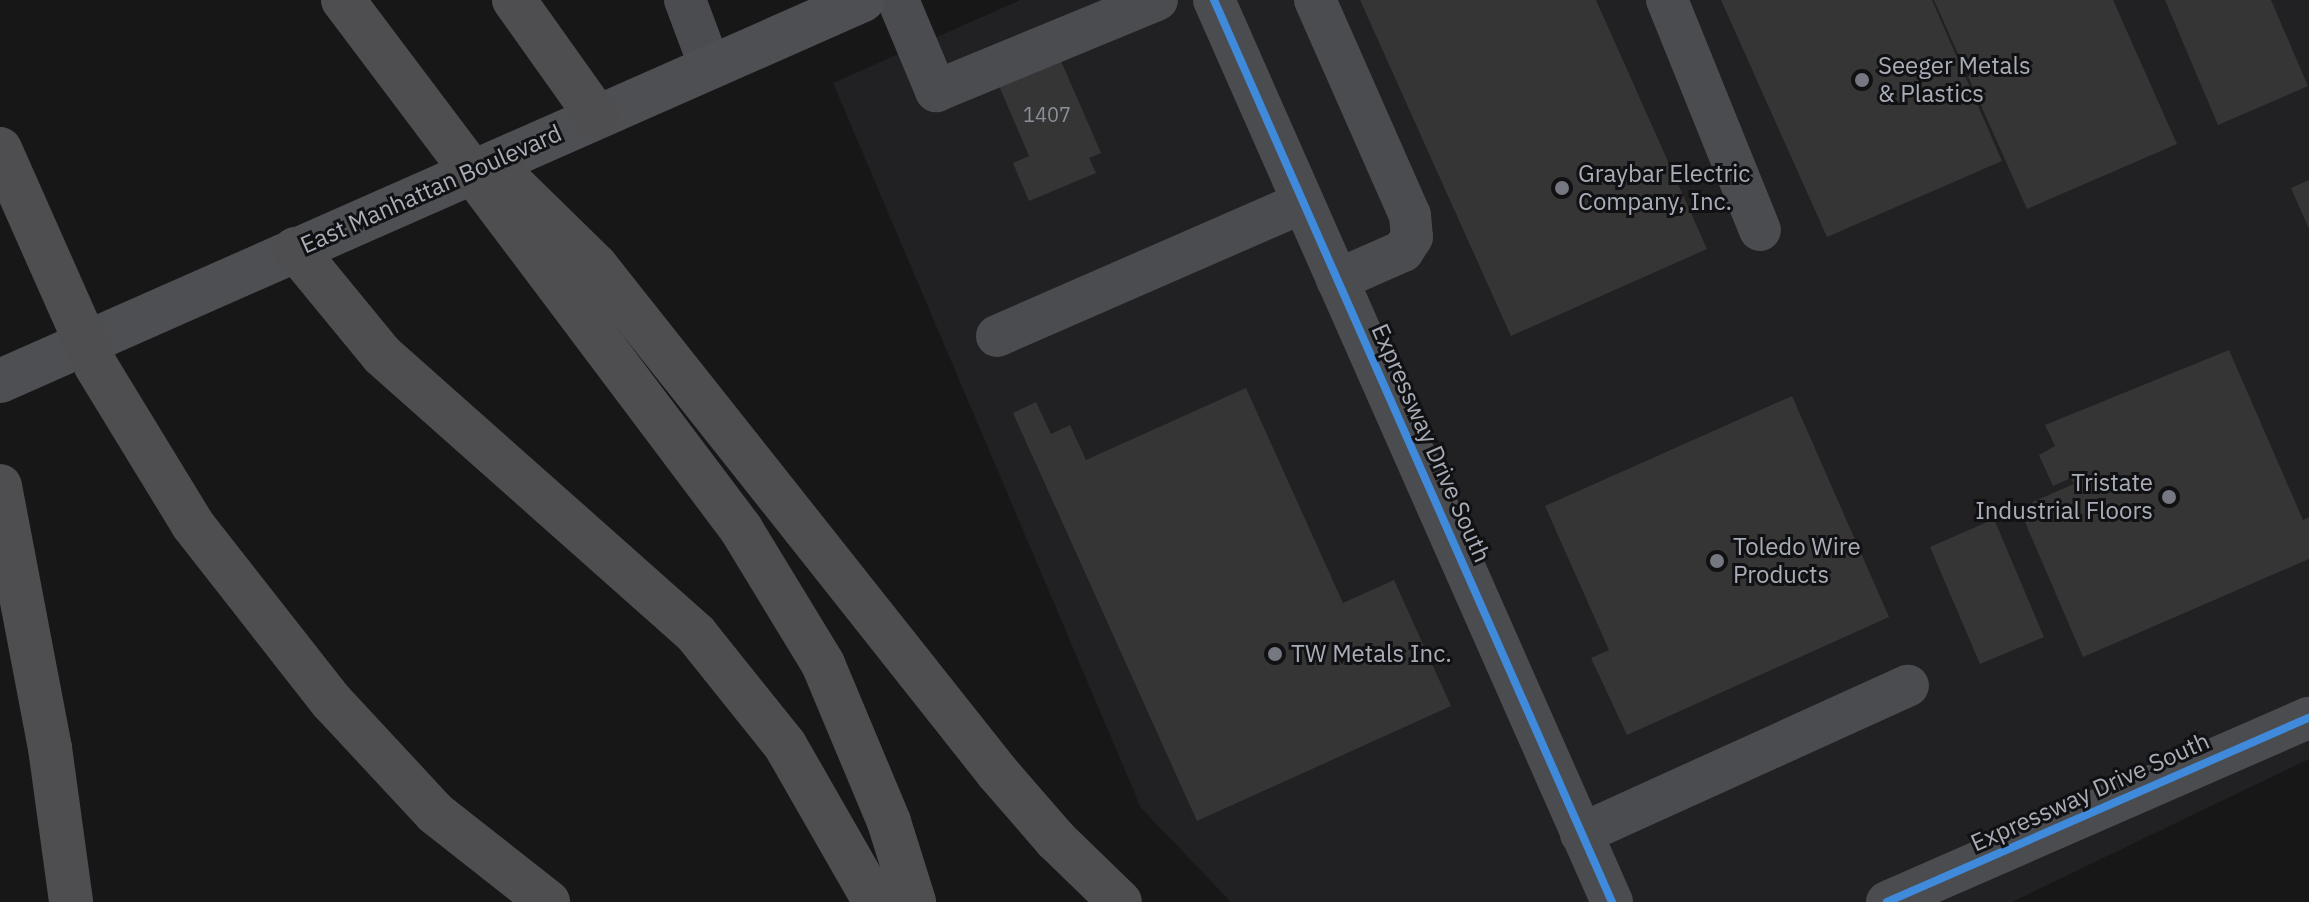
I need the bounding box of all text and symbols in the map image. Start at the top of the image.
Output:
place label: Seeger Metals & Plastics [1878,52,2031,108]
marker: Seeger Metals & Plastics [1853,71,1871,89]
house number: 1407 [1023,102,1071,126]
street label: East Manhattan Boulevard [296,118,566,260]
place label: Graybar Electric Company, Inc. [1578,160,1750,216]
marker: Graybar Electric Company, Inc. [1553,179,1571,197]
street label: Expressway Drive South [1365,319,1497,567]
place label: Tristate Industrial Floors [1975,469,2153,525]
marker: Tristate Industrial Floors [2160,488,2178,506]
place label: Toledo Wire Products [1733,533,1861,589]
marker: Toledo Wire Products [1708,552,1726,570]
place label: TW Metals Inc. [1291,640,1452,668]
marker: TW Metals Inc. [1266,645,1284,663]
street label: Expressway Drive South [1966,726,2214,858]

